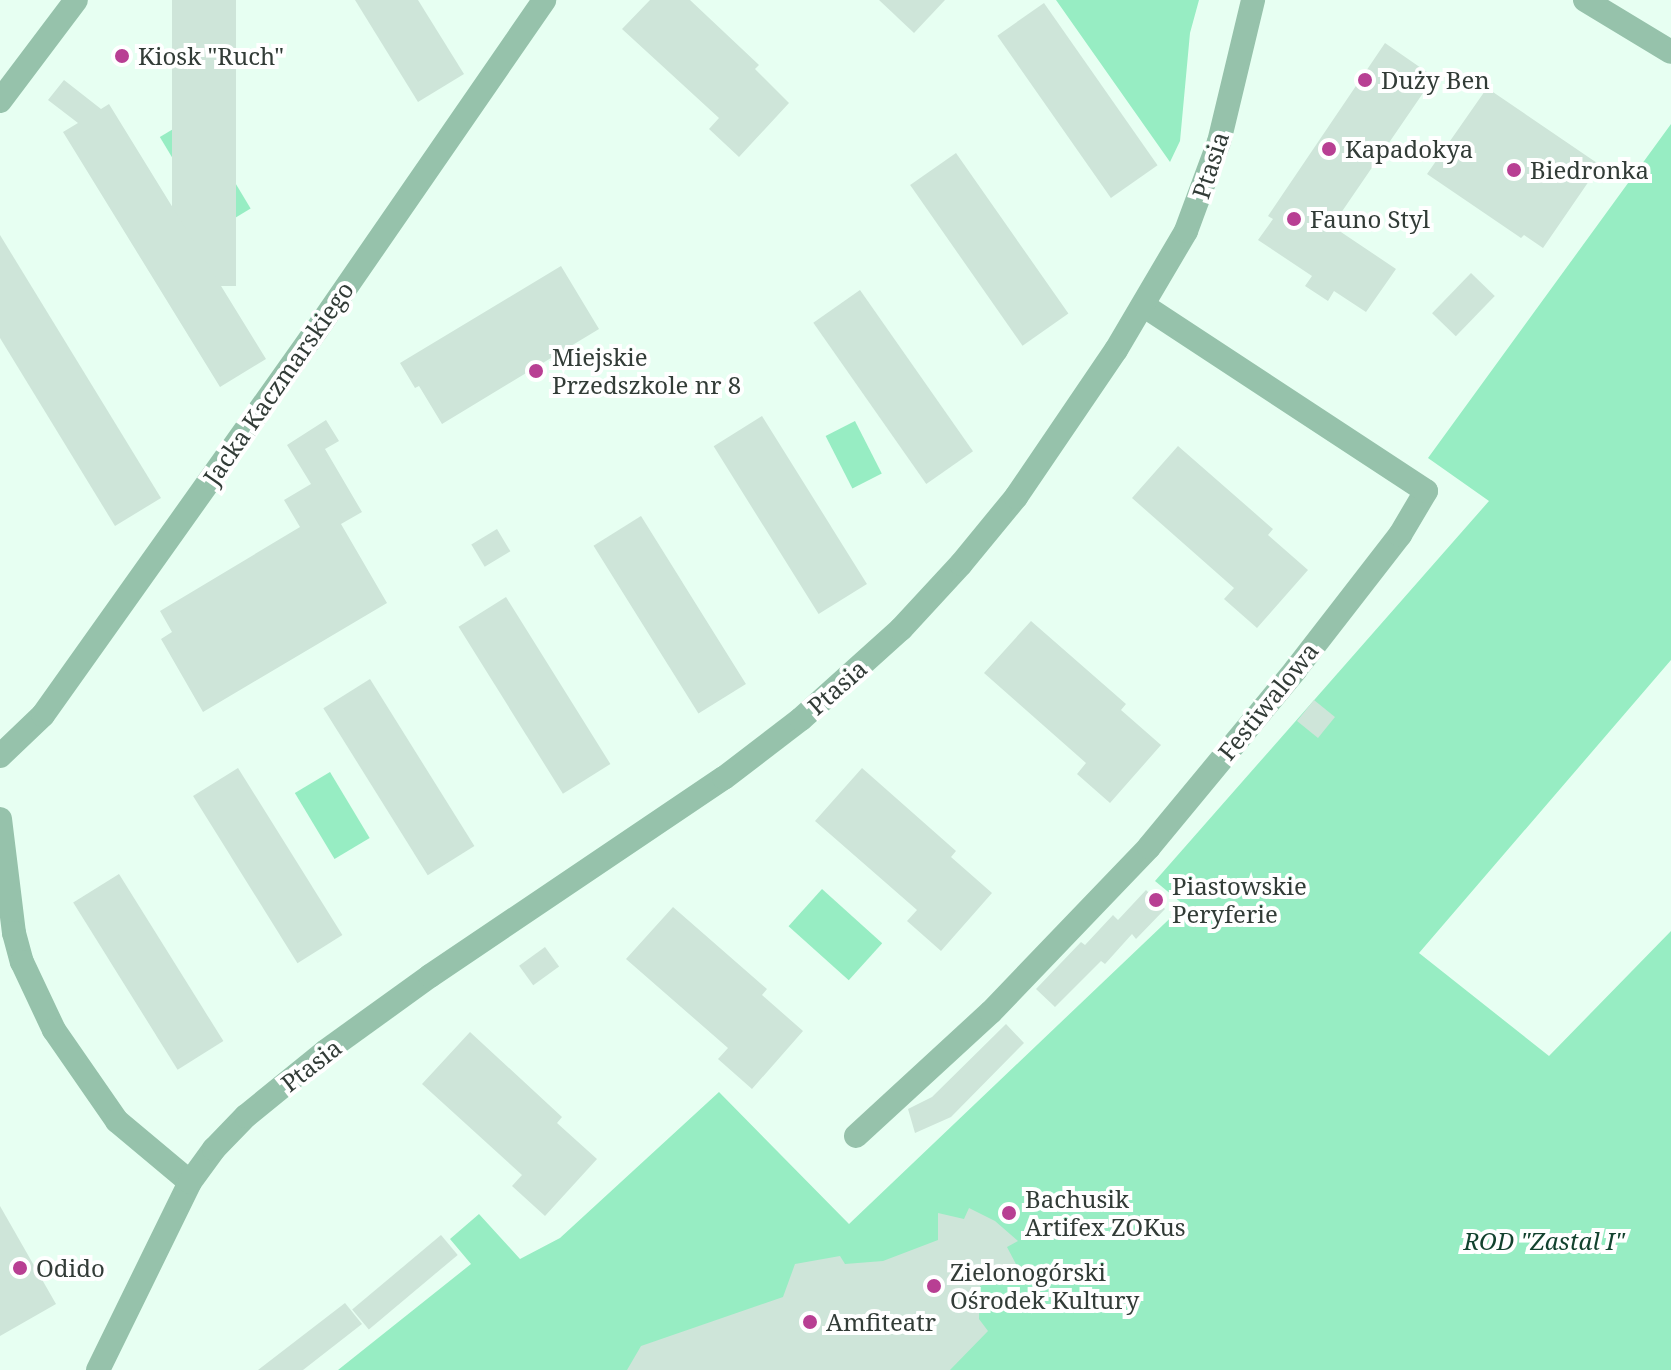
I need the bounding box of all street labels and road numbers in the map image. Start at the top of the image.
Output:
street label: Ptasia [1186,128,1234,202]
street label: Jacka Kaczmarskiego [197,276,359,490]
street label: Festiwalowa [1212,636,1324,766]
street label: Ptasia [802,654,872,720]
street label: Ptasia [275,1033,347,1097]

